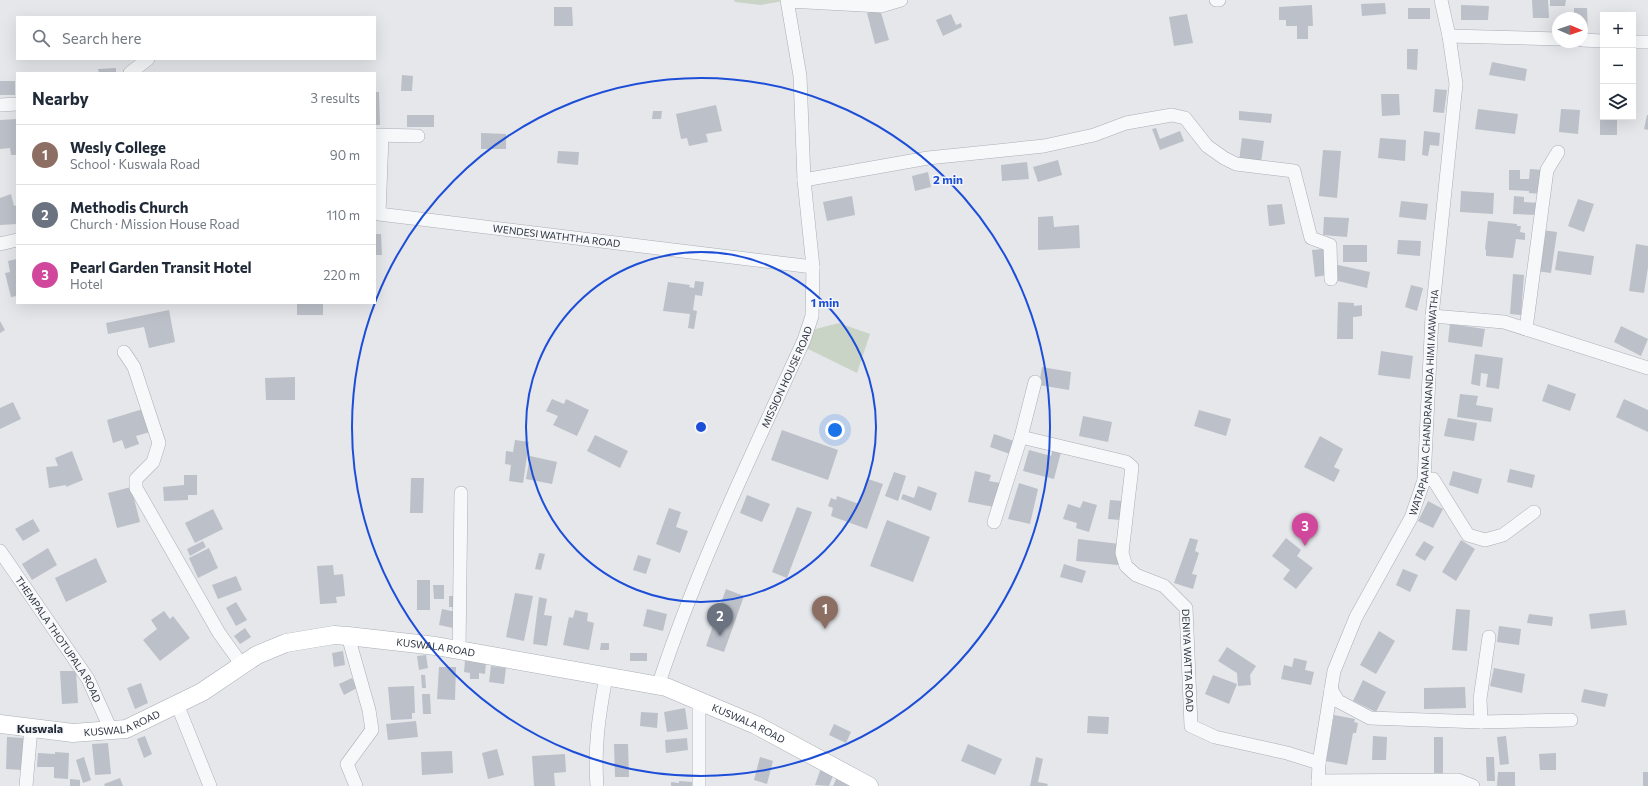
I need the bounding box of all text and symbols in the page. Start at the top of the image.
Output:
north arrow [1552,12,1588,48]
map controls [1600,12,1636,120]
button: + [1600,12,1636,48]
search box [16,16,376,60]
icon: search [30,27,52,49]
text: Search here [62,29,141,47]
button: − [1600,48,1636,84]
button: layers [1600,84,1636,120]
text: Nearby [32,88,89,109]
text: 3 results [311,90,360,106]
text: Wesly College [70,138,166,156]
text: 1 [42,147,48,163]
text: 90 m [330,147,360,163]
text: School · Kuswala Road [70,156,200,172]
text: 2 min [933,172,963,186]
text: Methodis Church [70,198,188,216]
text: 2 [41,207,49,223]
text: 110 m [327,207,360,223]
text: Church · Mission House Road [70,216,240,232]
street label: WENDESI WATHTHA ROAD [492,222,621,249]
text: Pearl Garden Transit Hotel [70,258,252,276]
text: 3 [41,267,49,283]
text: 220 m [323,267,360,283]
text: Hotel [70,276,103,292]
street label: WATAPAANA CHANDRANANDA HIMI MAWATHA [1406,288,1441,517]
text: 1 min [811,295,839,309]
street label: MISSION HOUSE ROAD [759,325,814,430]
centre of rings [694,420,708,434]
your location [825,420,845,440]
pin: 3 [1292,513,1318,546]
street label: THEMPALA THOTUPALA ROAD [13,574,104,704]
pin: 1 [812,596,838,629]
pin: 2 [707,603,733,636]
street label: DENIYA WATTA ROAD [1180,609,1196,712]
street label: KUSWALA ROAD [396,636,476,659]
street label: KUSWALA ROAD [710,701,787,746]
street label: KUSWALA ROAD [83,707,162,738]
district label: Kuswala [17,721,63,735]

